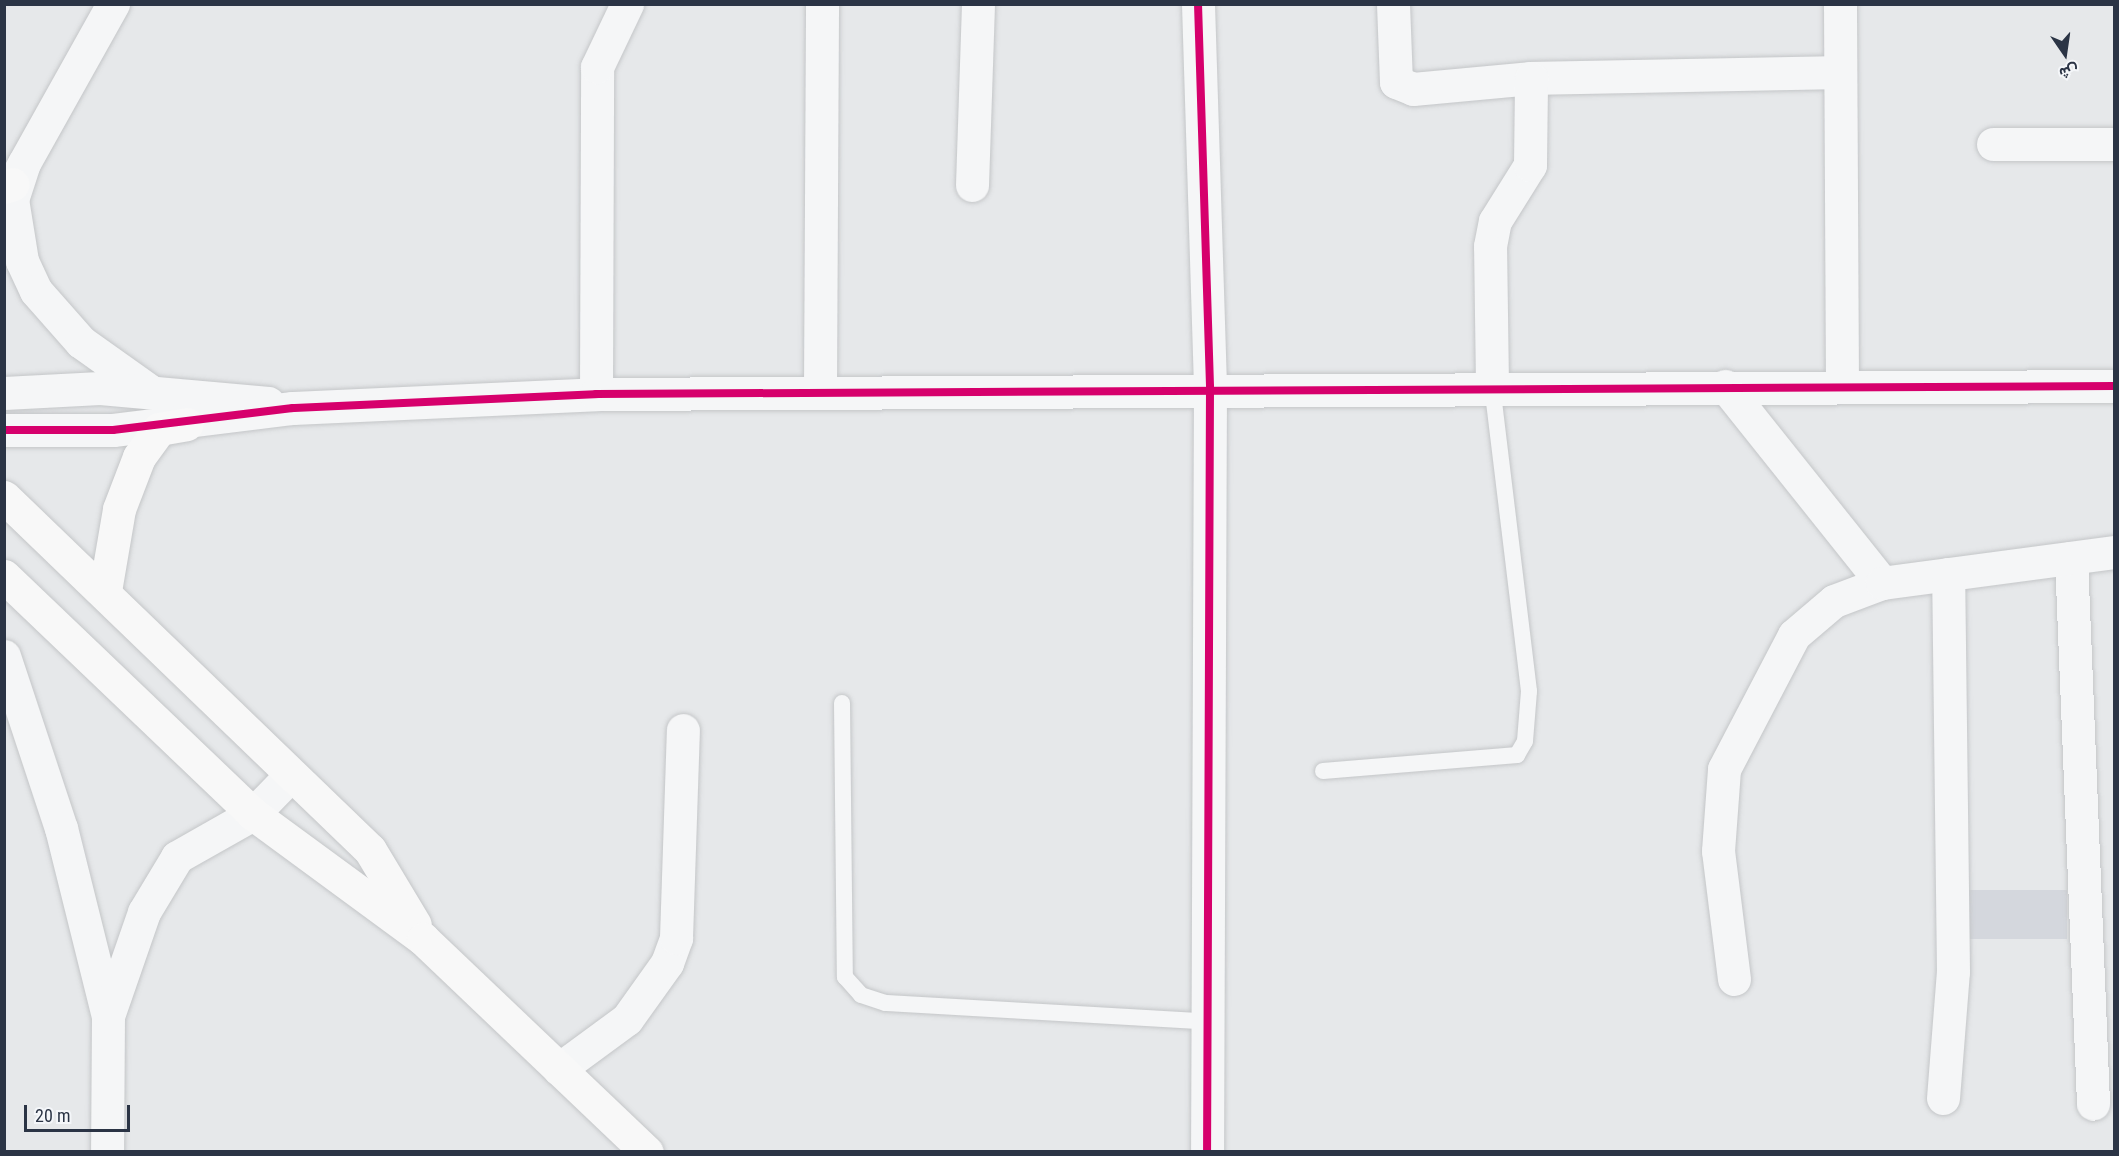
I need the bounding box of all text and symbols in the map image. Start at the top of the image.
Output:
north arrow [2035,24,2095,84]
text: ش [2058,61,2081,83]
scale bar [27,1093,134,1131]
text: 20 m [35,1105,70,1126]

